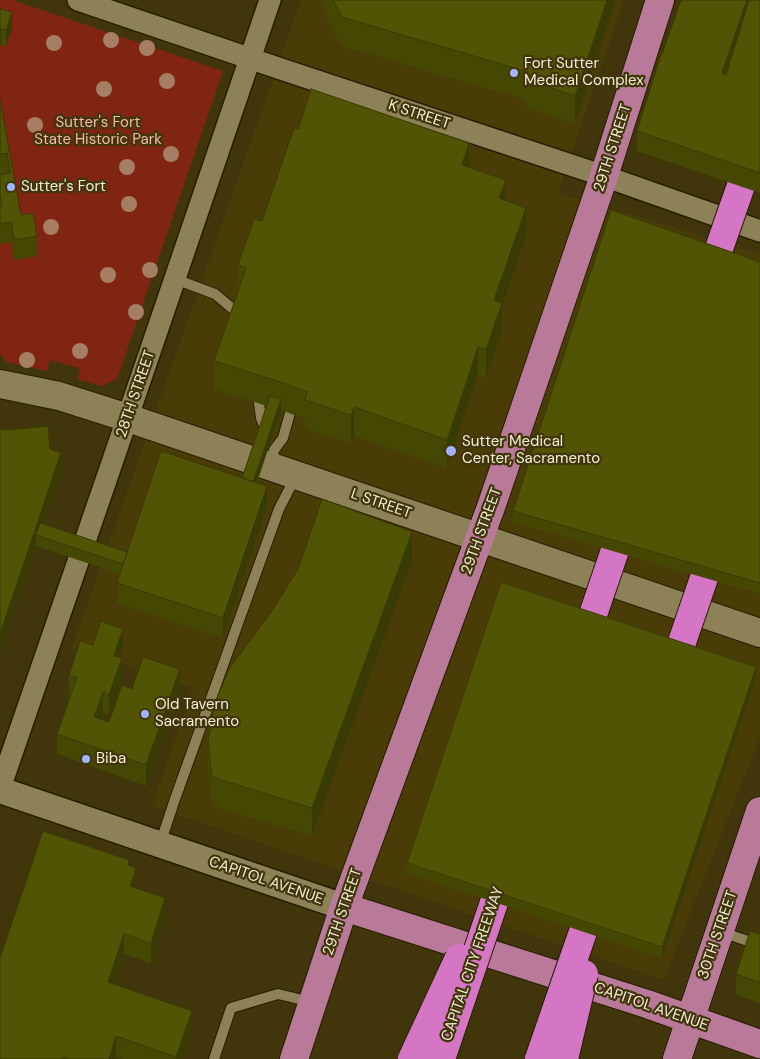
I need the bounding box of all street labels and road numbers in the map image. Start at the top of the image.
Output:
street label: K STREET [386,97,452,133]
street label: 29TH STREET [590,102,636,194]
street label: 28TH STREET [113,348,159,440]
street label: L STREET [348,485,414,523]
street label: 29TH STREET [458,485,506,577]
street label: CAPITOL AVENUE [206,853,326,909]
street label: 29TH STREET [320,866,366,958]
street label: CAPITAL CITY FREEWAY [438,884,508,1044]
street label: 30TH STREET [694,888,742,982]
street label: CAPITOL AVENUE [591,979,711,1035]

